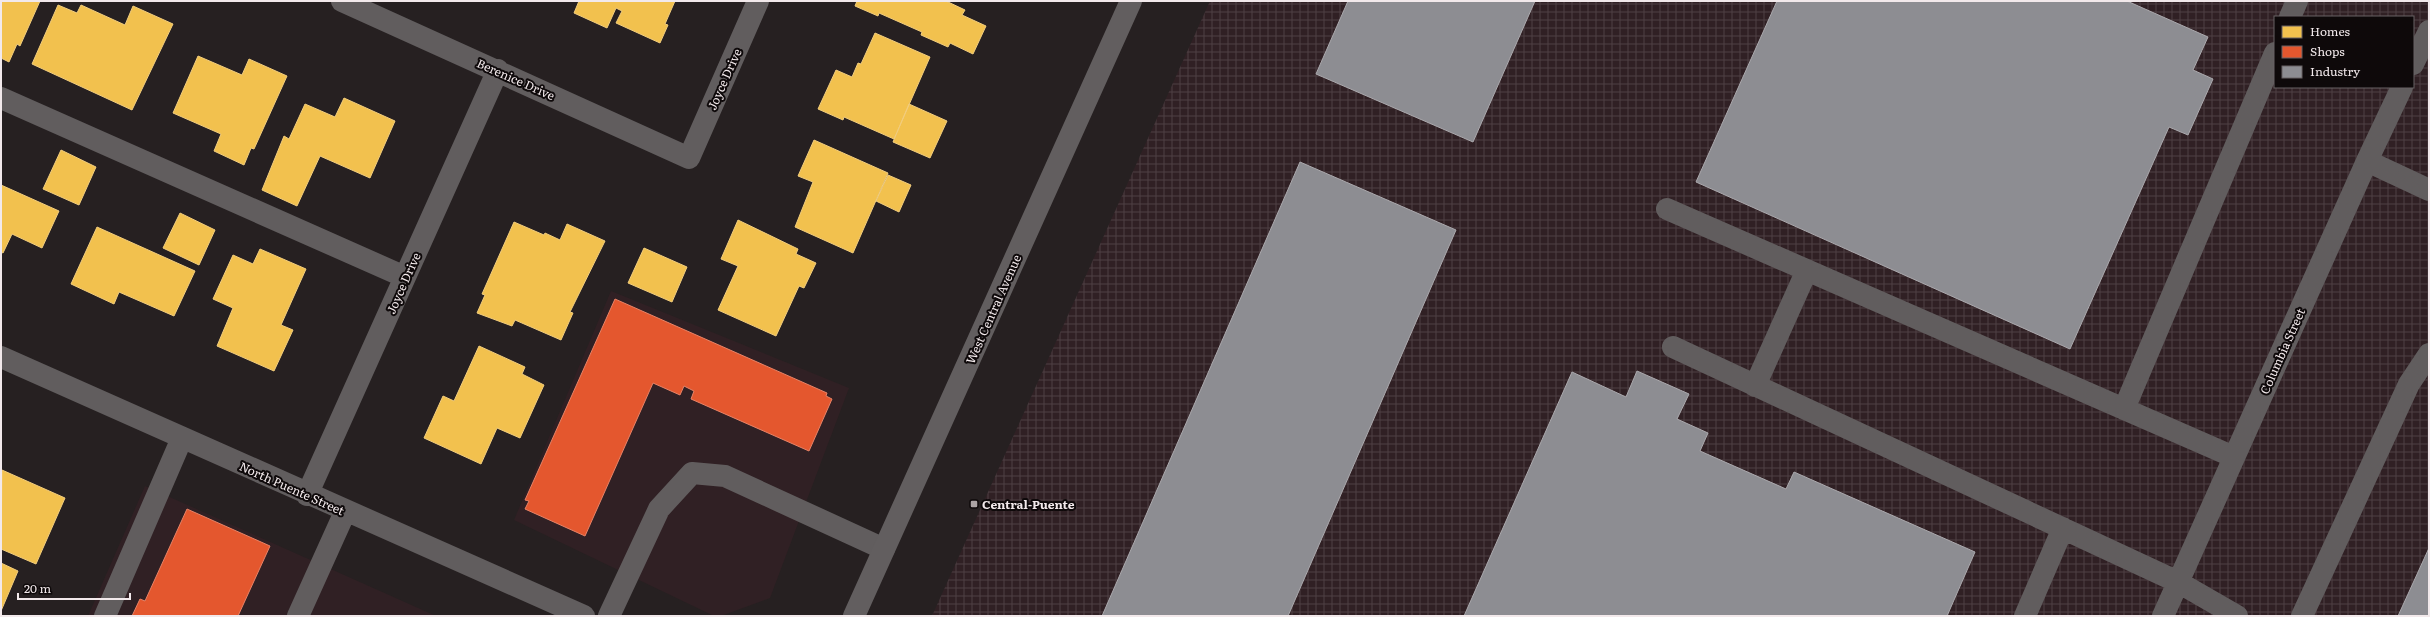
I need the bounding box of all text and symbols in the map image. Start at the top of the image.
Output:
legend [2274,16,2414,88]
text: Homes [2310,22,2350,40]
text: Shops [2310,42,2345,60]
street label: Joyce Drive [702,45,746,113]
street label: Berenice Drive [474,54,558,104]
text: Industry [2310,62,2360,80]
street label: Joyce Drive [381,249,425,317]
street label: West Central Avenue [961,251,1025,367]
street label: Columbia Street [2255,305,2309,397]
street label: North Puente Street [237,457,348,519]
place label: Central-Puente [982,495,1075,513]
marker: Central-Puente [969,499,979,509]
scale bar [18,575,130,601]
text: 20 m [24,579,51,597]

